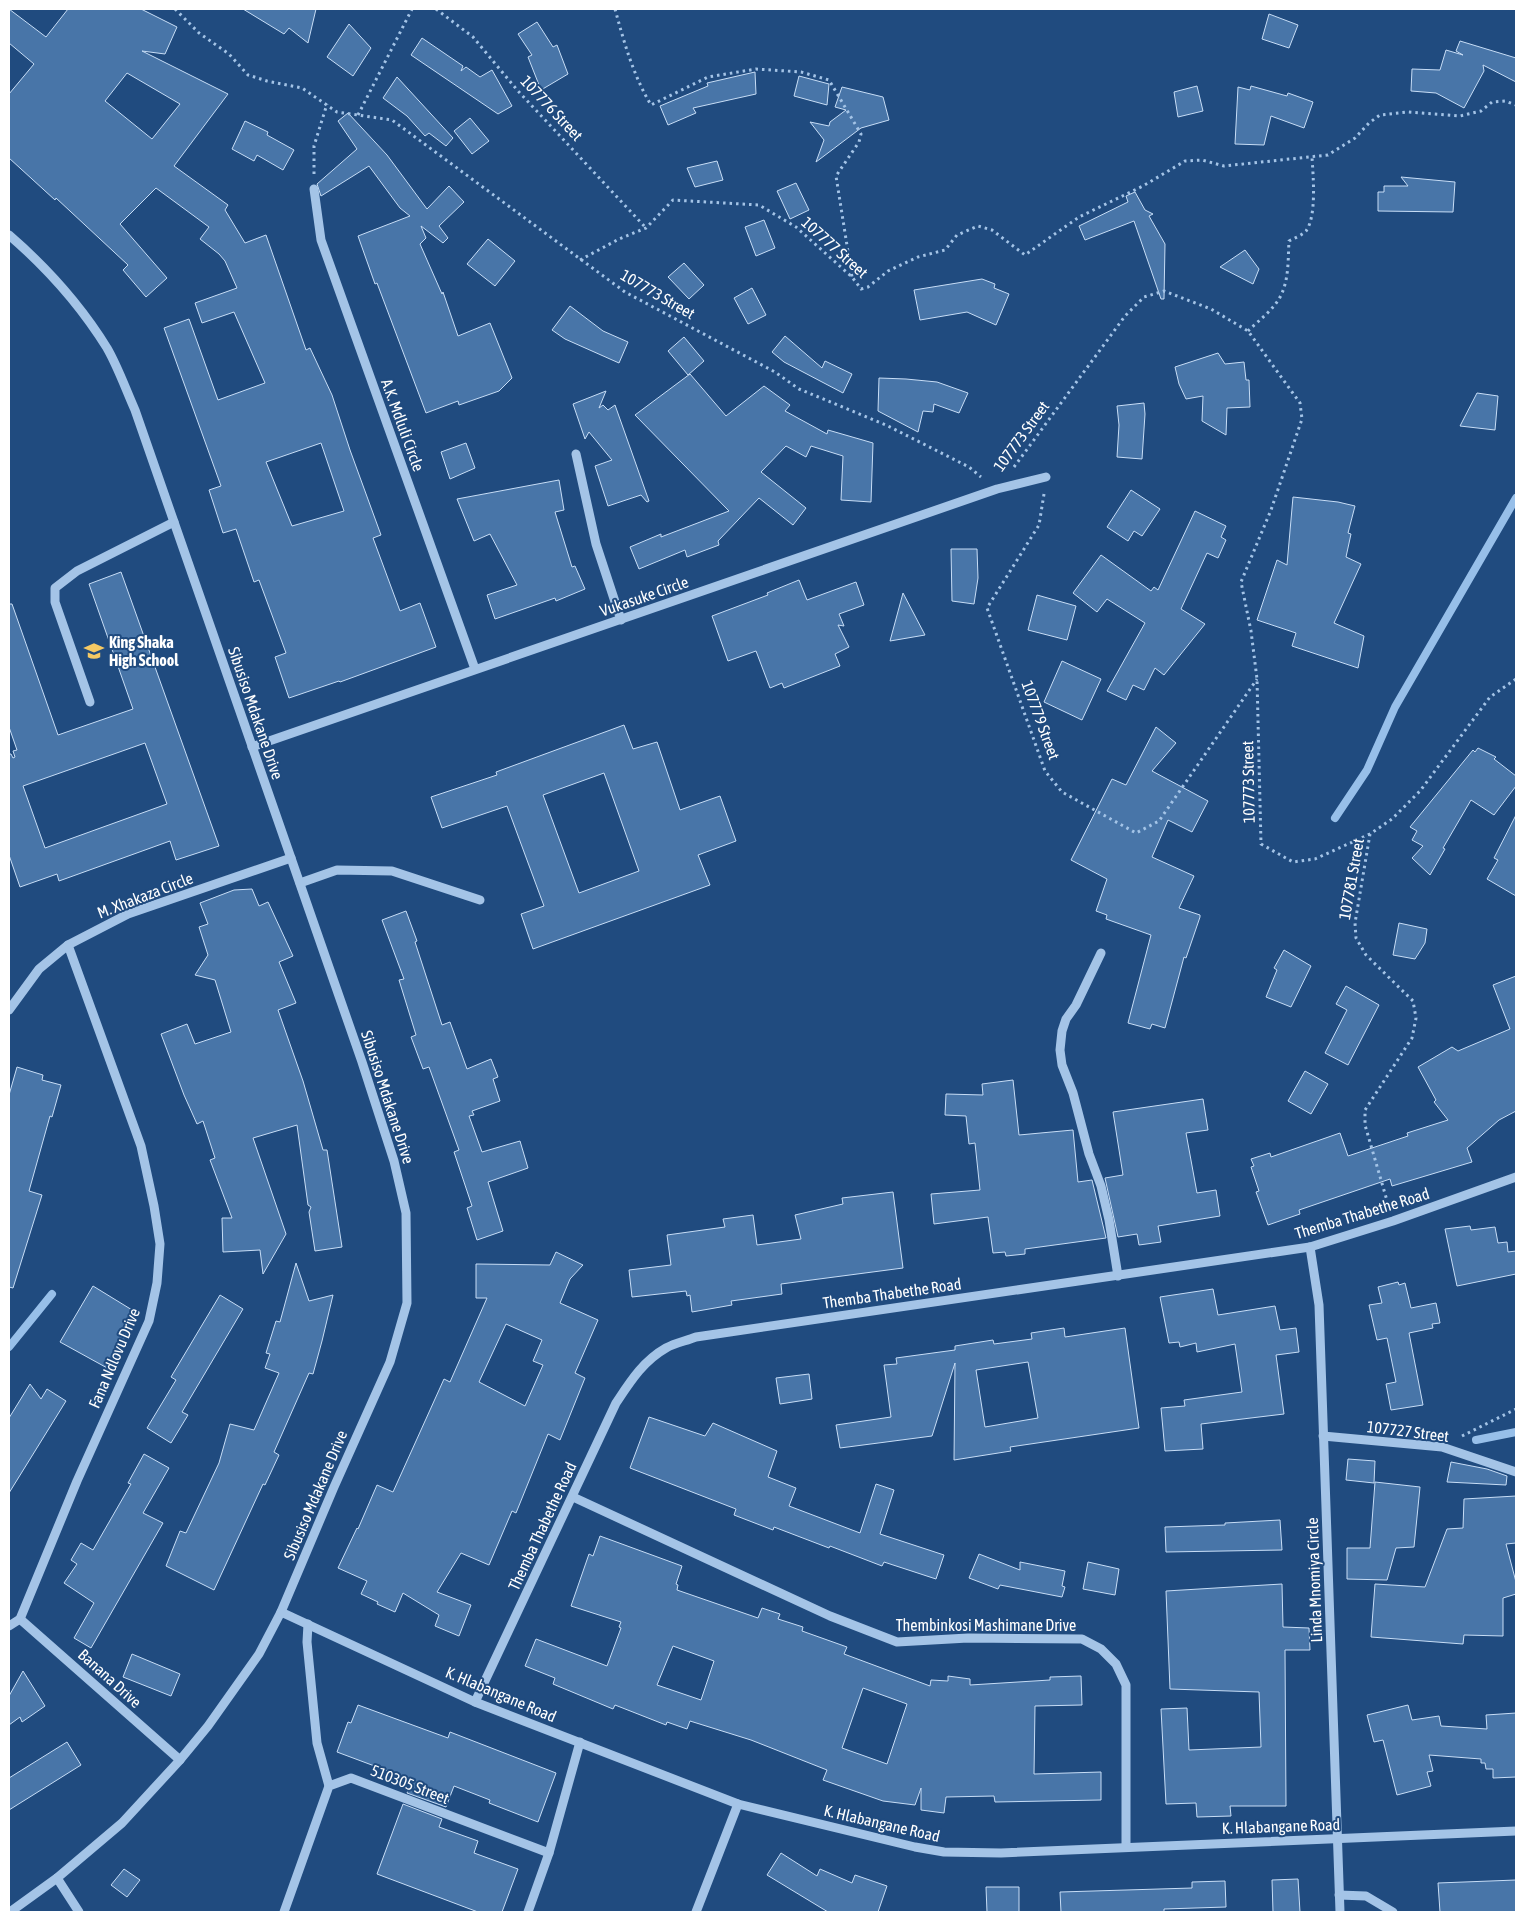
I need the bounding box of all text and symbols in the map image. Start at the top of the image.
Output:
street label: 107776 Street [517,72,587,145]
street label: 107777 Street [798,213,872,282]
street label: 107773 Street [618,266,699,323]
street label: A.K. Mdluli Circle [378,376,428,474]
street label: 107773 Street [989,397,1053,475]
street label: Vukasuke Circle [597,572,691,620]
place label: King Shaka High School [109,633,179,669]
school or university icon: King Shaka High School [83,640,105,662]
street label: Sibusiso Mdakane Drive [225,644,287,782]
street label: 107779 Street [1018,678,1064,762]
street label: 107773 Street [1238,740,1258,823]
street label: 107781 Street [1335,836,1367,921]
street label: M. Xhakaza Circle [95,869,195,921]
street label: Sibusiso Mdakane Drive [358,1028,418,1166]
street label: Themba Thabethe Road [1293,1184,1431,1242]
street label: Themba Thabethe Road [822,1274,962,1312]
street label: Fana Ndlovu Drive [85,1305,143,1411]
street label: 107727 Street [1366,1417,1450,1445]
street label: Sibusiso Mdakane Drive [280,1428,350,1562]
street label: Themba Thabethe Road [504,1459,580,1593]
street label: Linda Mnomiya Circle [1303,1517,1326,1643]
street label: Thembinkosi Mashimane Drive [896,1616,1076,1634]
street label: Banana Drive [75,1645,145,1711]
street label: K. Hlabangane Road [443,1663,559,1726]
street label: 510305 Street [368,1761,452,1807]
street label: K. Hlabangane Road [822,1801,942,1846]
street label: K. Hlabangane Road [1222,1815,1341,1838]

